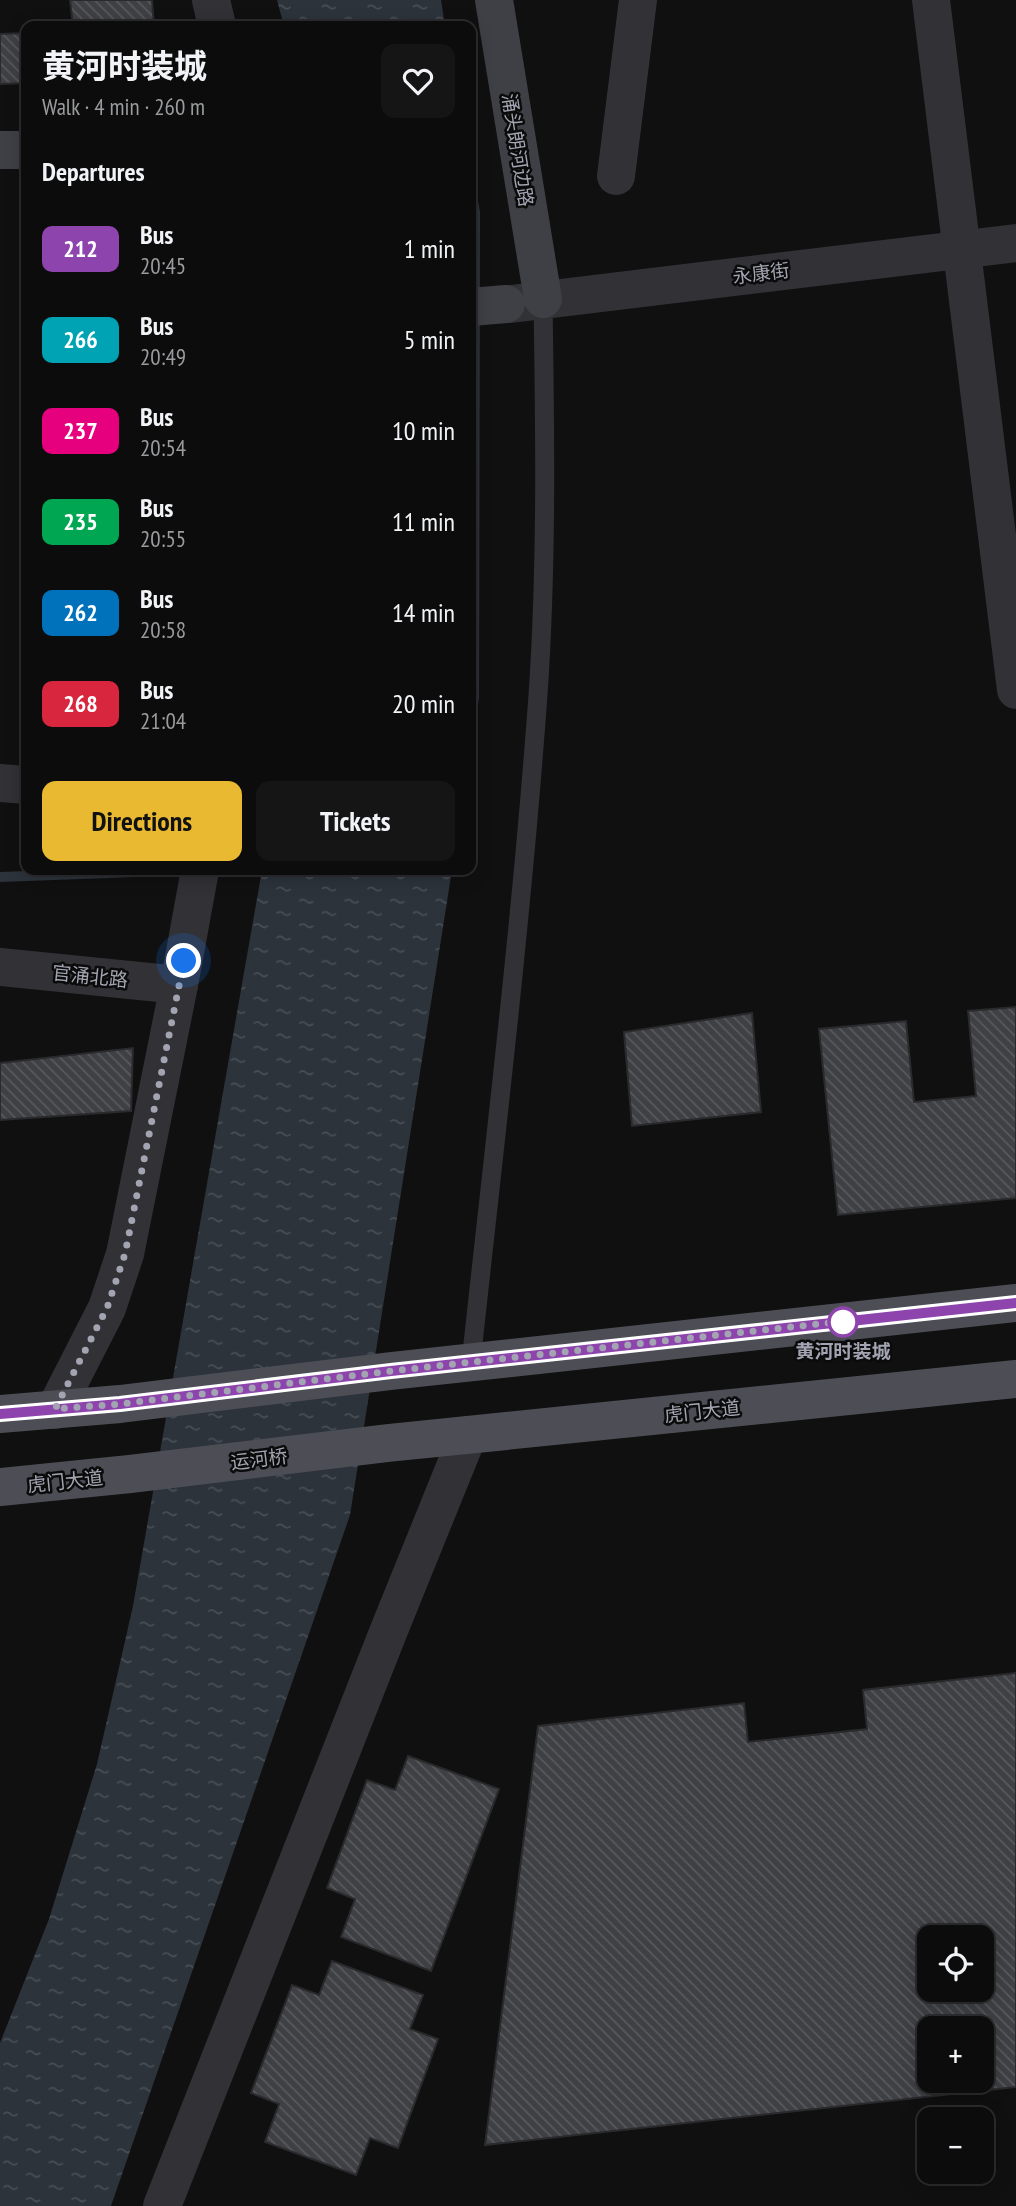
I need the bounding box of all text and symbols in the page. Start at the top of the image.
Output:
text: 黄河时装城 [42,44,207,87]
button: heart [381,44,455,118]
text: Walk · 4 min · 260 m [42,92,205,121]
street label: 涌头朗河边路 [497,92,539,208]
text: Departures [42,155,145,188]
text: Bus [140,218,173,251]
text: 1 min [404,232,455,265]
text: 212 [63,233,98,264]
text: 20:45 [140,251,186,280]
street label: 永康街 [731,258,791,288]
text: Bus [140,309,173,342]
text: 5 min [404,323,455,356]
text: 266 [63,324,98,355]
text: 20:49 [140,342,186,371]
text: Bus [140,400,173,433]
text: 10 min [392,414,455,447]
text: 237 [63,415,98,446]
text: 20:54 [140,433,186,462]
text: Bus [140,491,173,524]
text: 11 min [392,505,455,538]
text: 235 [63,506,98,537]
text: 20:55 [140,524,186,553]
text: Bus [140,582,173,615]
text: 14 min [392,596,455,629]
text: 262 [63,597,98,628]
text: 20:58 [140,615,186,644]
text: Bus [140,673,173,706]
text: 20 min [392,687,455,720]
text: 268 [63,688,98,719]
text: 21:04 [140,706,186,735]
button: Directions [42,781,242,861]
button: Tickets [256,781,455,861]
your location [166,943,201,978]
street label: 官涌北路 [51,960,129,992]
marker: 黄河时装城 [828,1307,858,1337]
place label: 黄河时装城 [795,1339,891,1363]
street label: 虎门大道 [663,1395,741,1427]
street label: 运河桥 [229,1444,289,1474]
street label: 虎门大道 [26,1465,104,1497]
map controls [917,1925,994,2184]
button: locate [917,1925,994,2002]
button: + [917,2016,994,2093]
button: − [917,2107,994,2184]

